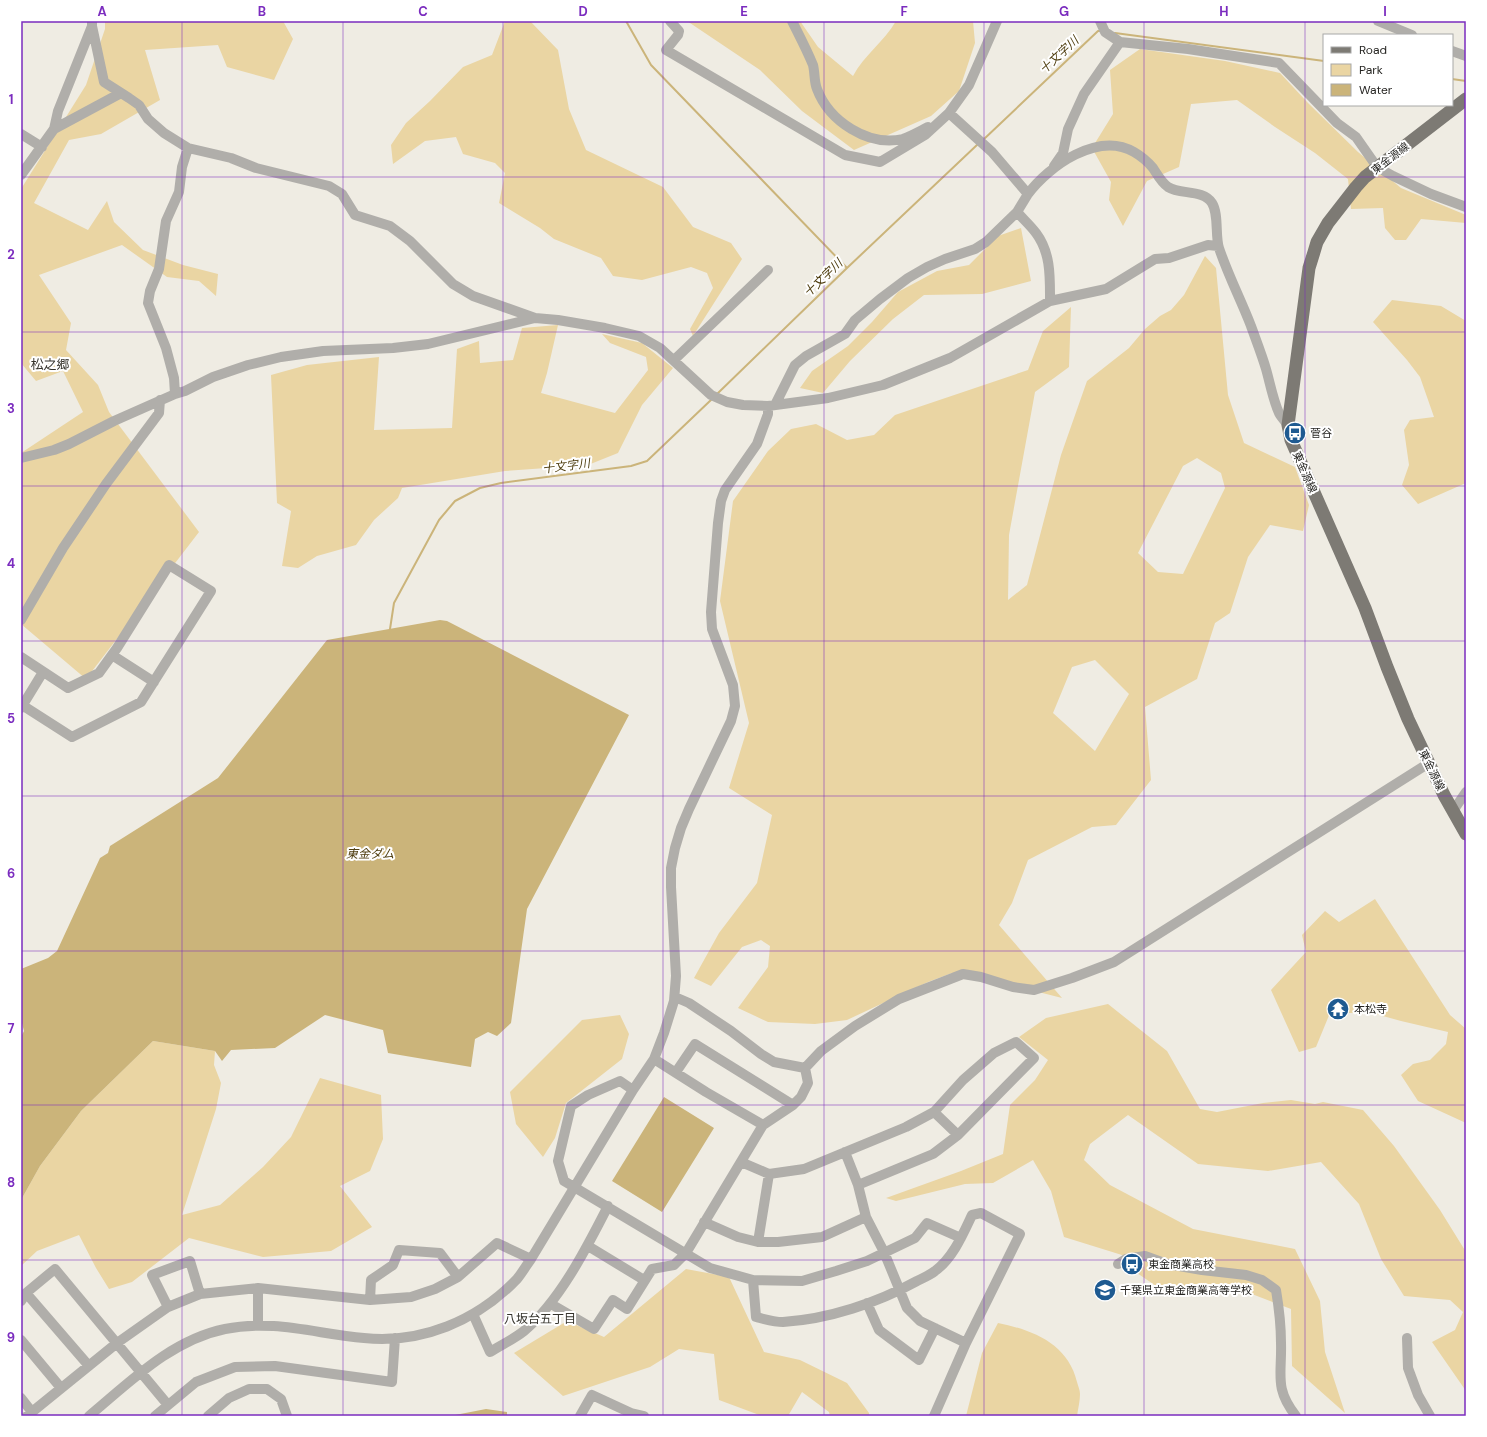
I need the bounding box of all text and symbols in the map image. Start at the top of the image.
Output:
text: A [97,3,107,20]
text: B [258,3,266,20]
text: C [418,3,428,20]
text: D [578,3,588,20]
text: E [740,3,748,20]
text: F [900,3,908,20]
text: G [1059,3,1069,20]
text: H [1219,3,1229,20]
text: I [1383,3,1387,20]
water label: 十文字川 [1036,31,1083,77]
legend [1323,34,1453,106]
text: Road [1359,42,1387,58]
text: Park [1359,62,1383,78]
text: Water [1359,82,1393,98]
text: 1 [9,91,13,108]
street label: 東金源線 [1368,139,1412,177]
text: 2 [7,246,15,263]
water label: 十文字川 [800,254,847,300]
district label: 松之郷 [30,356,70,373]
text: 3 [7,400,15,417]
bus stop icon: 菅谷 [1282,420,1308,446]
place label: 菅谷 [1310,426,1332,440]
street label: 東金源線 [1290,449,1320,495]
water label: 十文字川 [541,455,593,477]
text: 4 [7,555,15,572]
text: 5 [7,710,15,727]
street label: 東金源線 [1416,747,1448,793]
water label: 東金ダム [346,846,394,862]
text: 6 [7,865,15,882]
temple icon: 本松寺 [1325,996,1351,1022]
place label: 本松寺 [1354,1002,1387,1016]
text: 7 [8,1020,15,1037]
text: 8 [7,1174,15,1191]
bus stop icon: 東金商業高校 [1119,1251,1145,1277]
place label: 東金商業高校 [1148,1257,1214,1271]
school or university icon: 千葉県立東金商業高等学校 [1092,1277,1118,1303]
place label: 千葉県立東金商業高等学校 [1120,1283,1252,1297]
district label: 八坂台五丁目 [504,1311,576,1327]
text: 9 [7,1329,15,1346]

